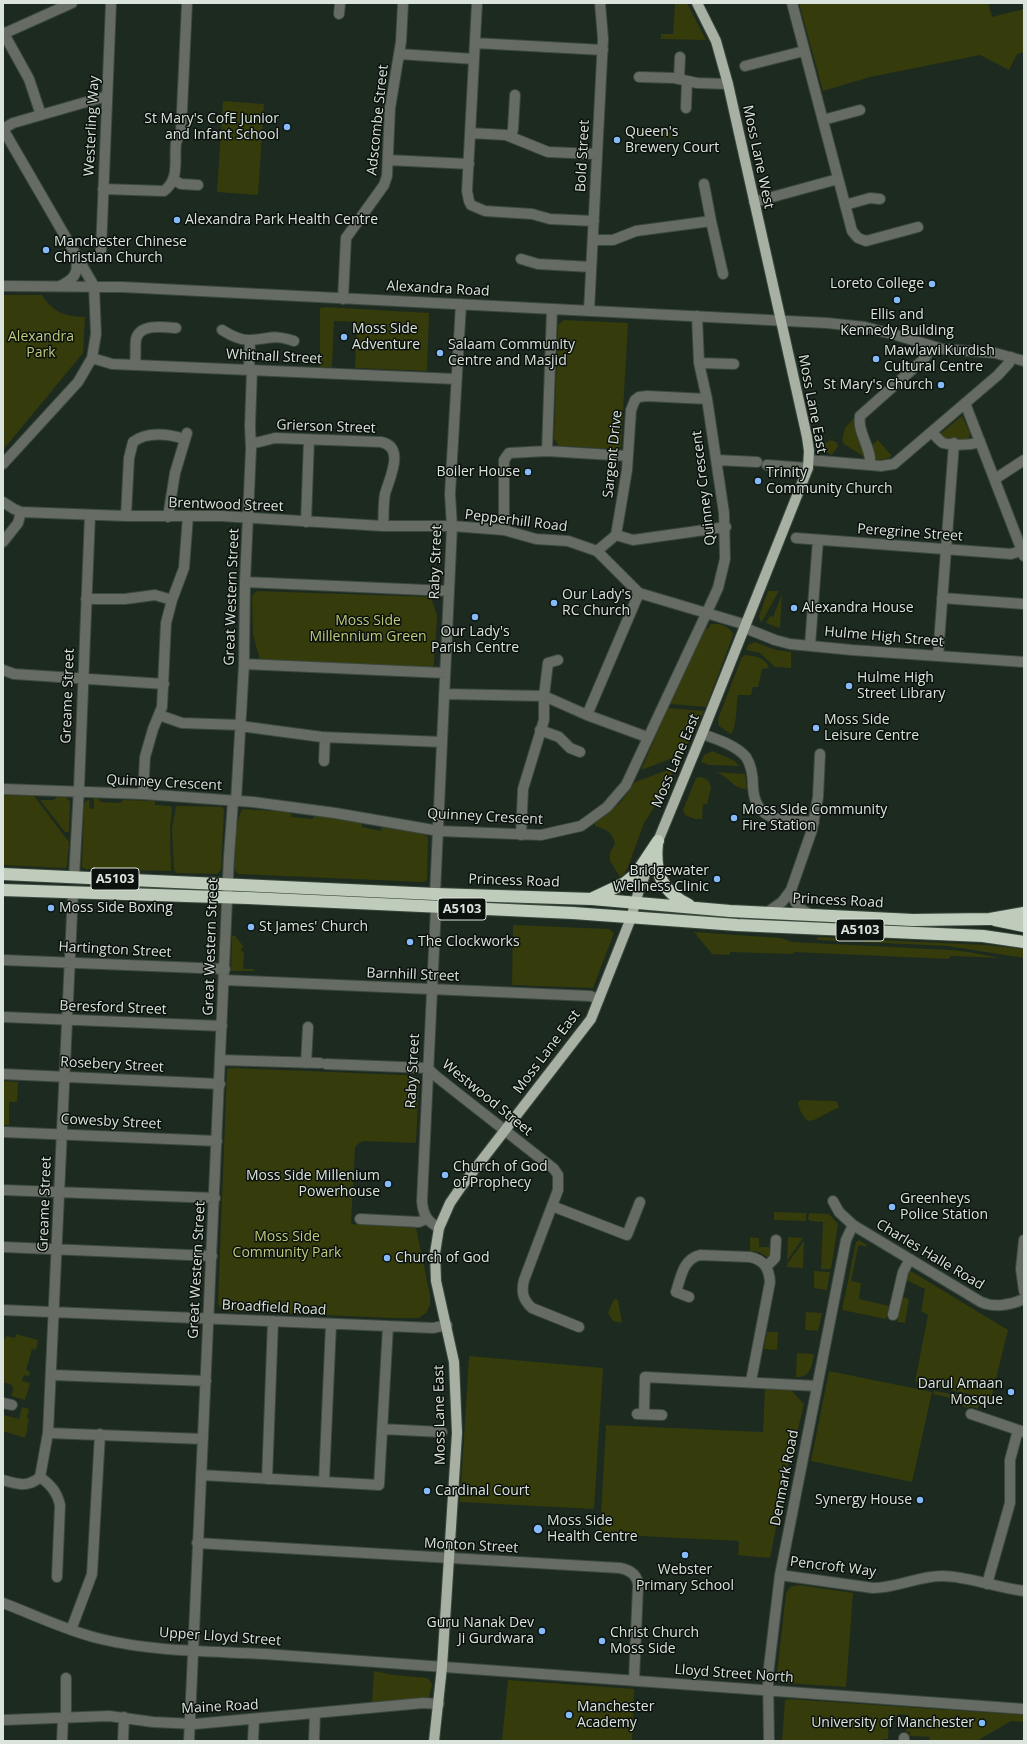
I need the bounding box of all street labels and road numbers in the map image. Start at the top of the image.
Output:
street label: Adscombe Street [364,64,392,176]
street label: Westerling Way [81,75,103,177]
street label: Moss Lane West [739,104,777,210]
street label: Bold Street [573,119,593,193]
street label: Alexandra Road [386,278,490,300]
street label: Whitnall Street [226,346,322,368]
street label: Moss Lane East [794,353,830,455]
street label: Sargent Drive [600,409,626,499]
street label: Grierson Street [276,417,376,437]
street label: Quinney Crescent [689,429,719,547]
street label: Brentwood Street [168,495,284,515]
street label: Pepperhill Road [464,506,568,536]
street label: Peregrine Street [857,521,963,545]
street label: Raby Street [426,524,446,600]
street label: Great Western Street [221,528,243,666]
street label: Hulme High Street [824,623,944,651]
street label: Greame Street [58,648,78,744]
street label: Moss Lane East [649,712,703,810]
street label: Quinney Crescent [106,772,222,794]
street label: Quinney Crescent [427,806,543,828]
road number: A5103 [91,868,139,890]
street label: Princess Road [468,871,560,891]
street label: Great Western Street [200,878,222,1016]
street label: Princess Road [792,890,884,912]
road number: A5103 [438,898,486,920]
road number: A5103 [836,919,884,941]
street label: Hartington Street [58,939,172,961]
street label: Barnhill Street [366,965,460,985]
street label: Beresford Street [59,998,167,1018]
street label: Moss Lane East [510,1007,584,1097]
street label: Raby Street [403,1033,423,1109]
street label: Rosebery Street [60,1054,164,1076]
street label: Westwood Street [438,1056,536,1140]
street label: Cowesby Street [60,1111,162,1133]
street label: Greame Street [35,1156,55,1252]
street label: Great Western Street [185,1201,209,1339]
street label: Charles Halle Road [873,1216,987,1294]
street label: Broadfield Road [221,1297,327,1319]
street label: Moss Lane East [431,1365,449,1465]
street label: Denmark Road [767,1429,803,1527]
street label: Monton Street [423,1535,519,1557]
street label: Pencroft Way [789,1553,877,1581]
street label: Upper Lloyd Street [158,1624,282,1650]
street label: Lloyd Street North [674,1661,794,1687]
street label: Maine Road [181,1697,259,1717]

